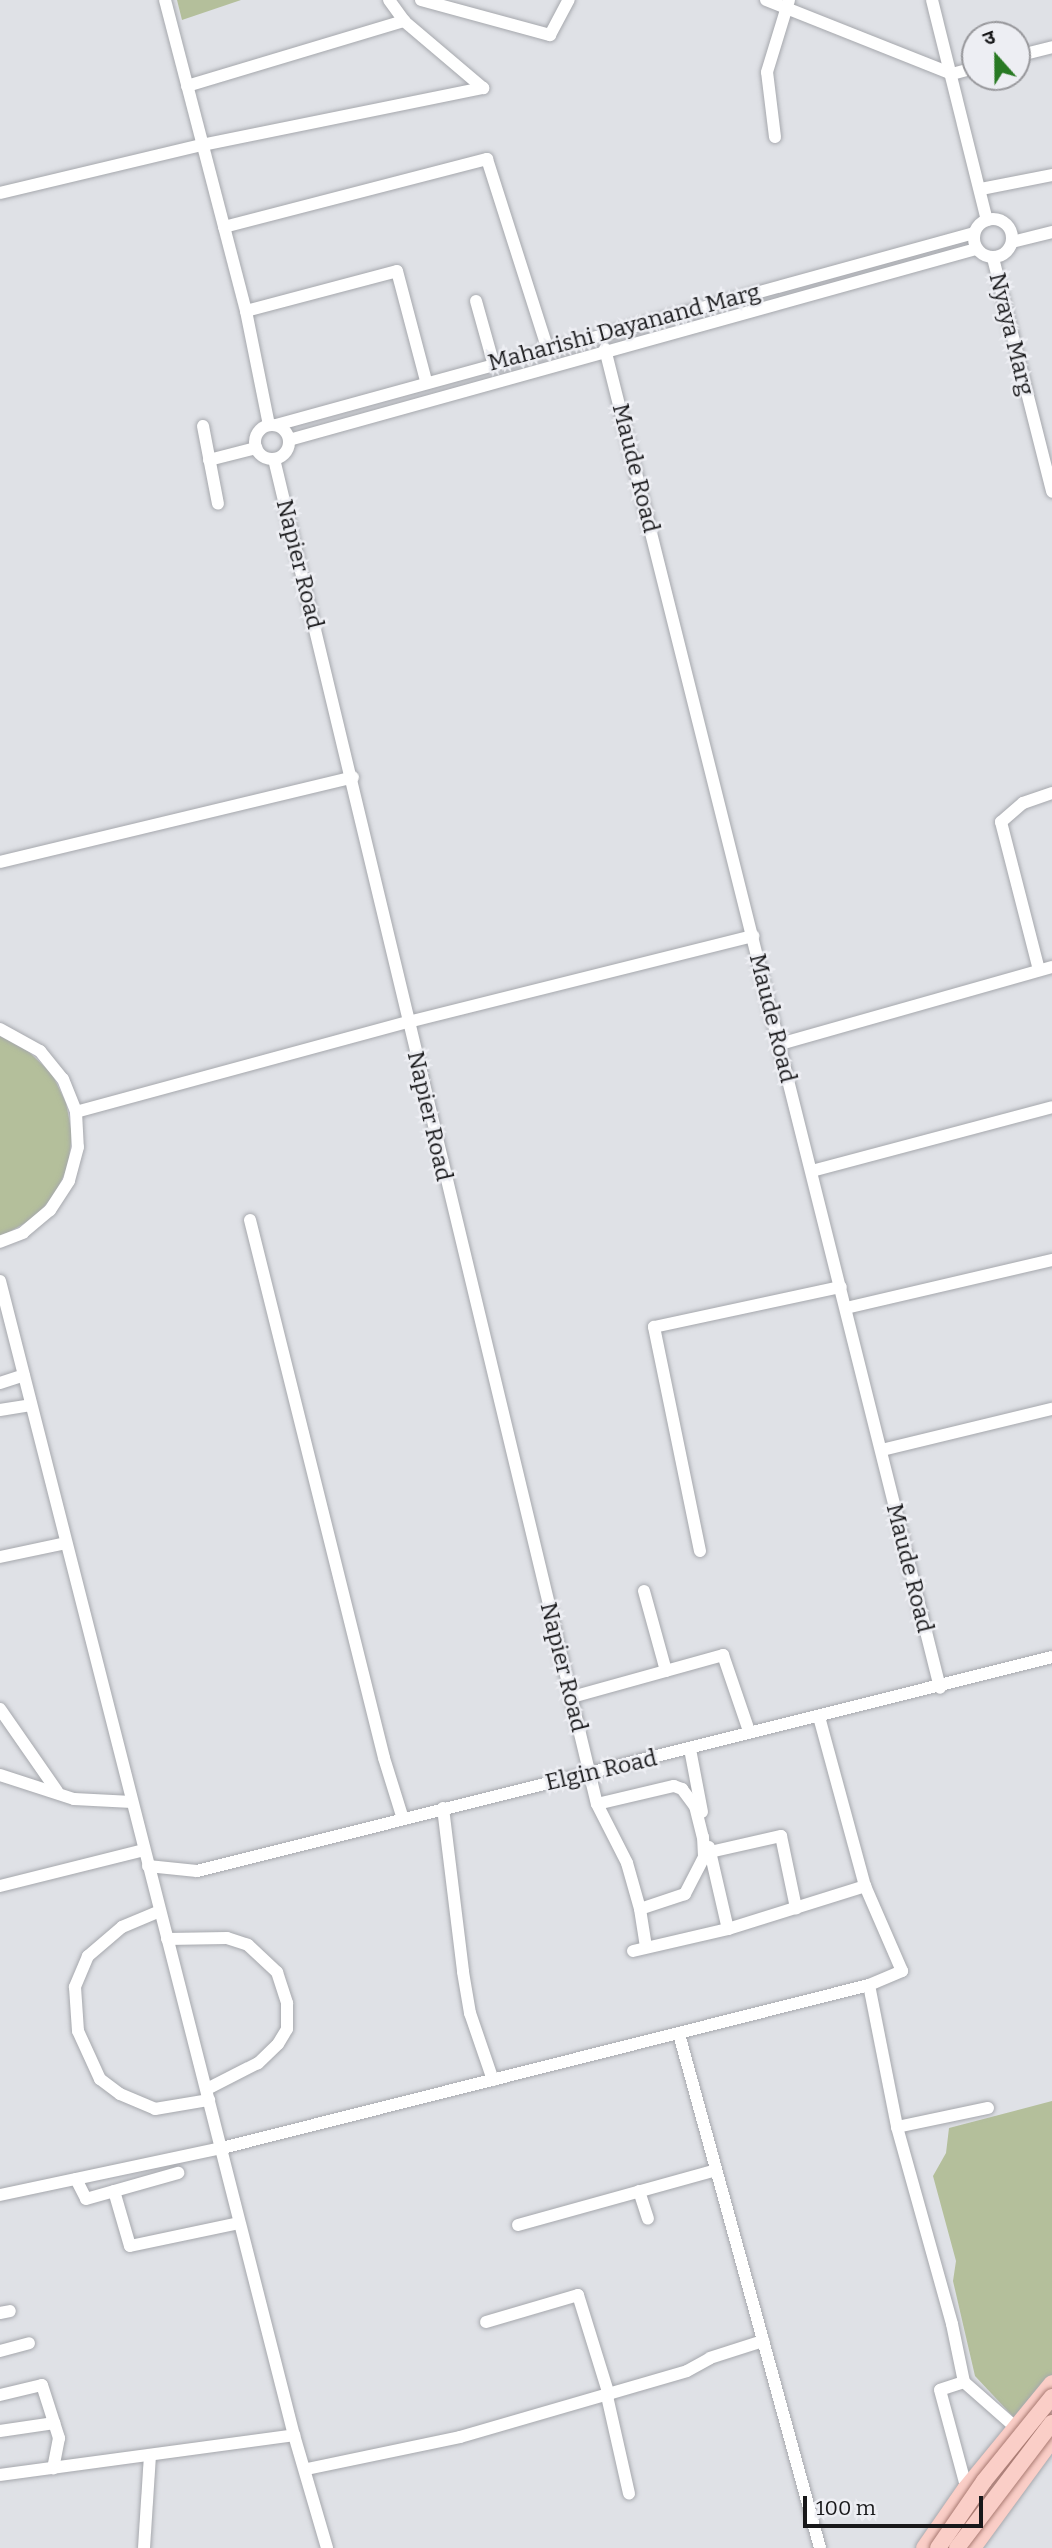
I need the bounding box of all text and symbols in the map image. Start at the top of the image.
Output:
north arrow [961,21,1031,91]
text: उ [980,25,998,51]
street label: Nyaya Marg [983,270,1041,398]
street label: Maharishi Dayanand Marg [485,277,763,377]
street label: Maude Road [607,401,665,535]
street label: Napier Road [271,496,329,632]
street label: Maude Road [744,951,802,1085]
street label: Napier Road [402,1048,458,1184]
street label: Maude Road [881,1501,939,1635]
street label: Napier Road [535,1599,593,1735]
street label: Elgin Road [543,1744,659,1796]
scale bar [807,2482,987,2526]
text: 100 m [816,2495,876,2521]

